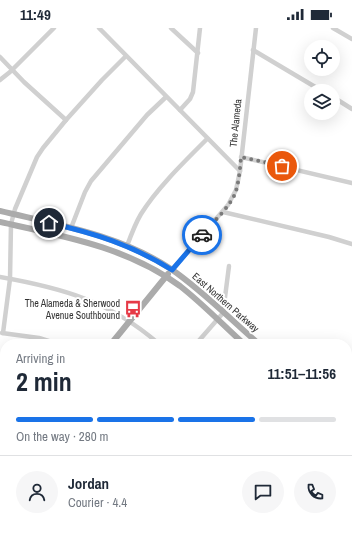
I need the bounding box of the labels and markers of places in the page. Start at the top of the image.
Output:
pin [265,149,299,183]
pin [32,206,66,240]
place label: The Alameda & Sherwood Avenue Southbound [25,297,120,322]
bus stop icon: The Alameda & Sherwood Avenue Southbound [123,299,143,319]

